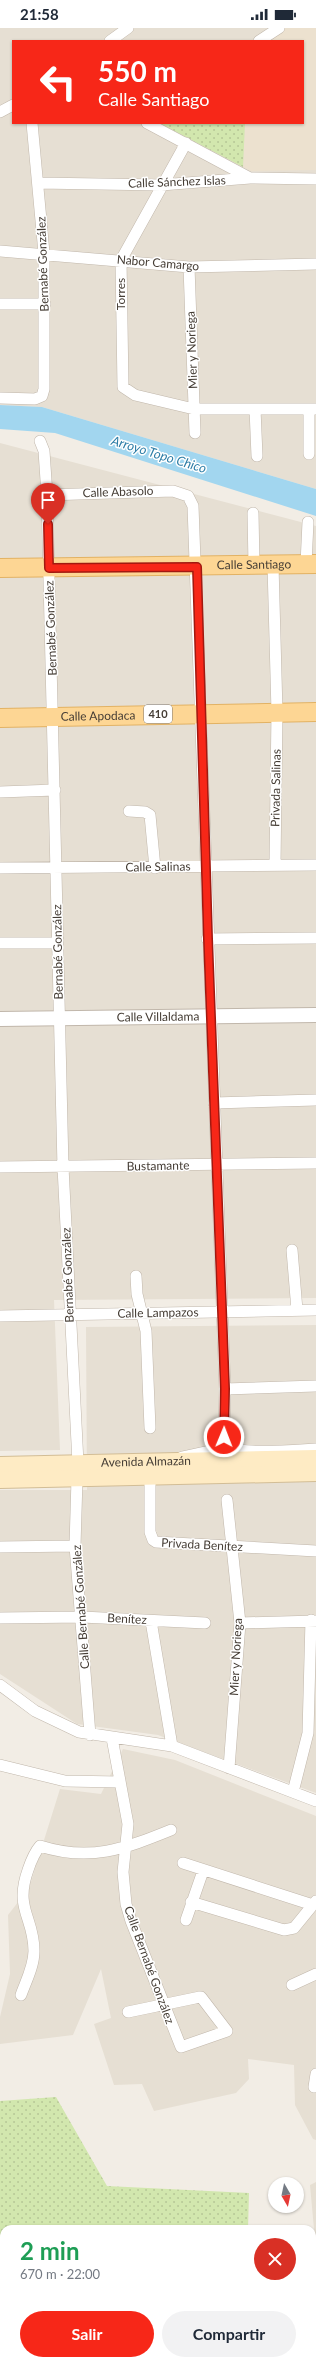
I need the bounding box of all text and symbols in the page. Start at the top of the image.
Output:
text: 21:58 [20,5,59,23]
text: 550 m [98,54,177,88]
icon: left [32,56,84,108]
text: Calle Santiago [98,88,210,110]
street label: Calle Sánchez Islas [128,172,226,191]
street label: Bernabé González [33,216,52,312]
street label: Nabor Camargo [116,251,200,274]
street label: Torres [113,278,128,310]
street label: Mier y Noriega [183,311,200,389]
water label: Arroyo Topo Chico [109,432,209,476]
pin [31,483,65,524]
street label: Calle Abasolo [82,483,154,500]
icon: arrive [37,489,59,511]
street label: Calle Santiago [217,556,291,572]
street label: Bernabé González [41,580,60,676]
road number: 410 [144,705,172,723]
street label: Calle Apodaca [60,707,136,724]
street label: Privada Salinas [267,749,284,827]
street label: Calle Salinas [125,858,191,875]
street label: Bernabé González [49,904,66,1000]
street label: Calle Villaldama [117,1008,199,1025]
street label: Bustamante [126,1157,190,1174]
street label: Bernabé González [58,1227,77,1323]
street label: Calle Lampazos [117,1304,199,1321]
position arrow [203,1416,245,1458]
street label: Avenida Almazán [101,1453,191,1470]
street label: Privada Benítez [161,1535,244,1554]
street label: Calle Bernabé González [69,1544,92,1670]
street label: Benítez [107,1610,148,1627]
street label: Mier y Noriega [226,1618,245,1696]
street label: Calle Bernabé González [121,1904,178,2026]
north arrow [268,2177,304,2213]
map controls [268,2177,304,2213]
text: 2 min [20,2236,80,2265]
button: close [254,2238,296,2280]
text: 670 m · 22:00 [20,2266,100,2282]
button: Salir [20,2311,154,2357]
button: Compartir [162,2311,296,2357]

